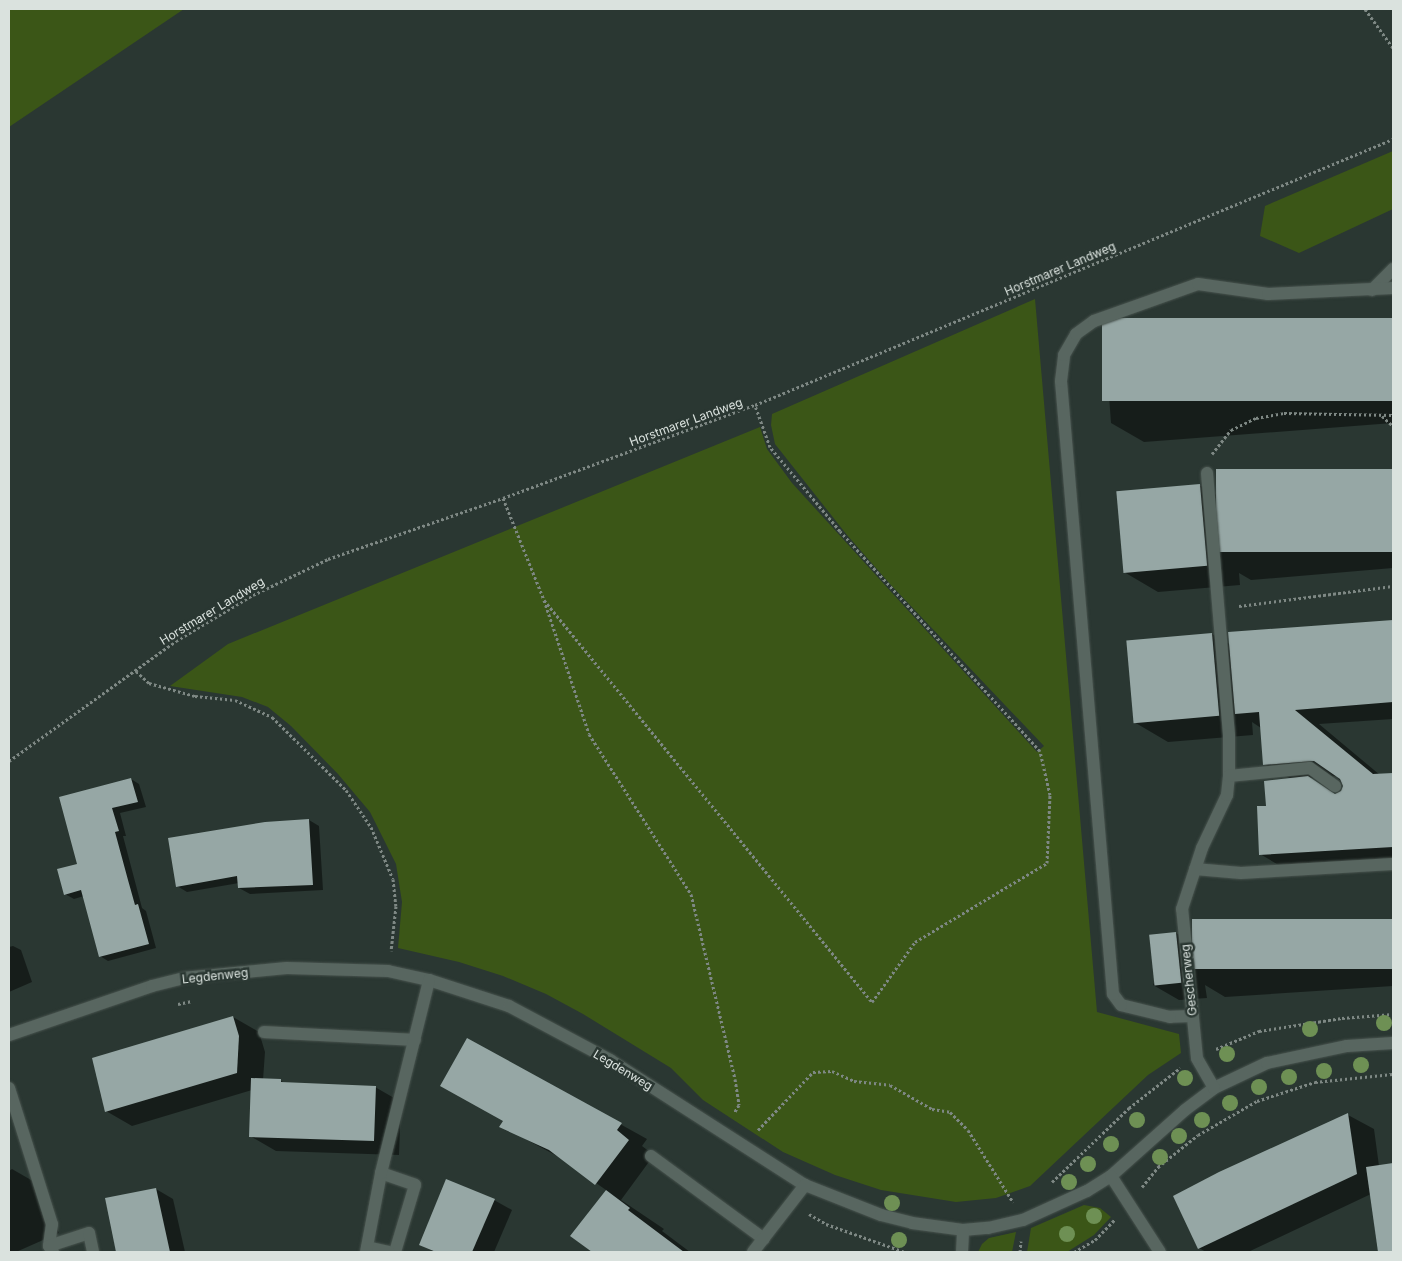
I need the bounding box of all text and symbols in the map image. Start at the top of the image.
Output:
street label: Horstmarer Landweg [1002,239,1118,299]
street label: Horstmarer Landweg [628,395,744,449]
street label: Horstmarer Landweg [157,574,267,648]
street label: Gescherweg [1178,944,1200,1016]
street label: Legdenweg [181,965,249,987]
street label: Legdenweg [591,1047,655,1093]

